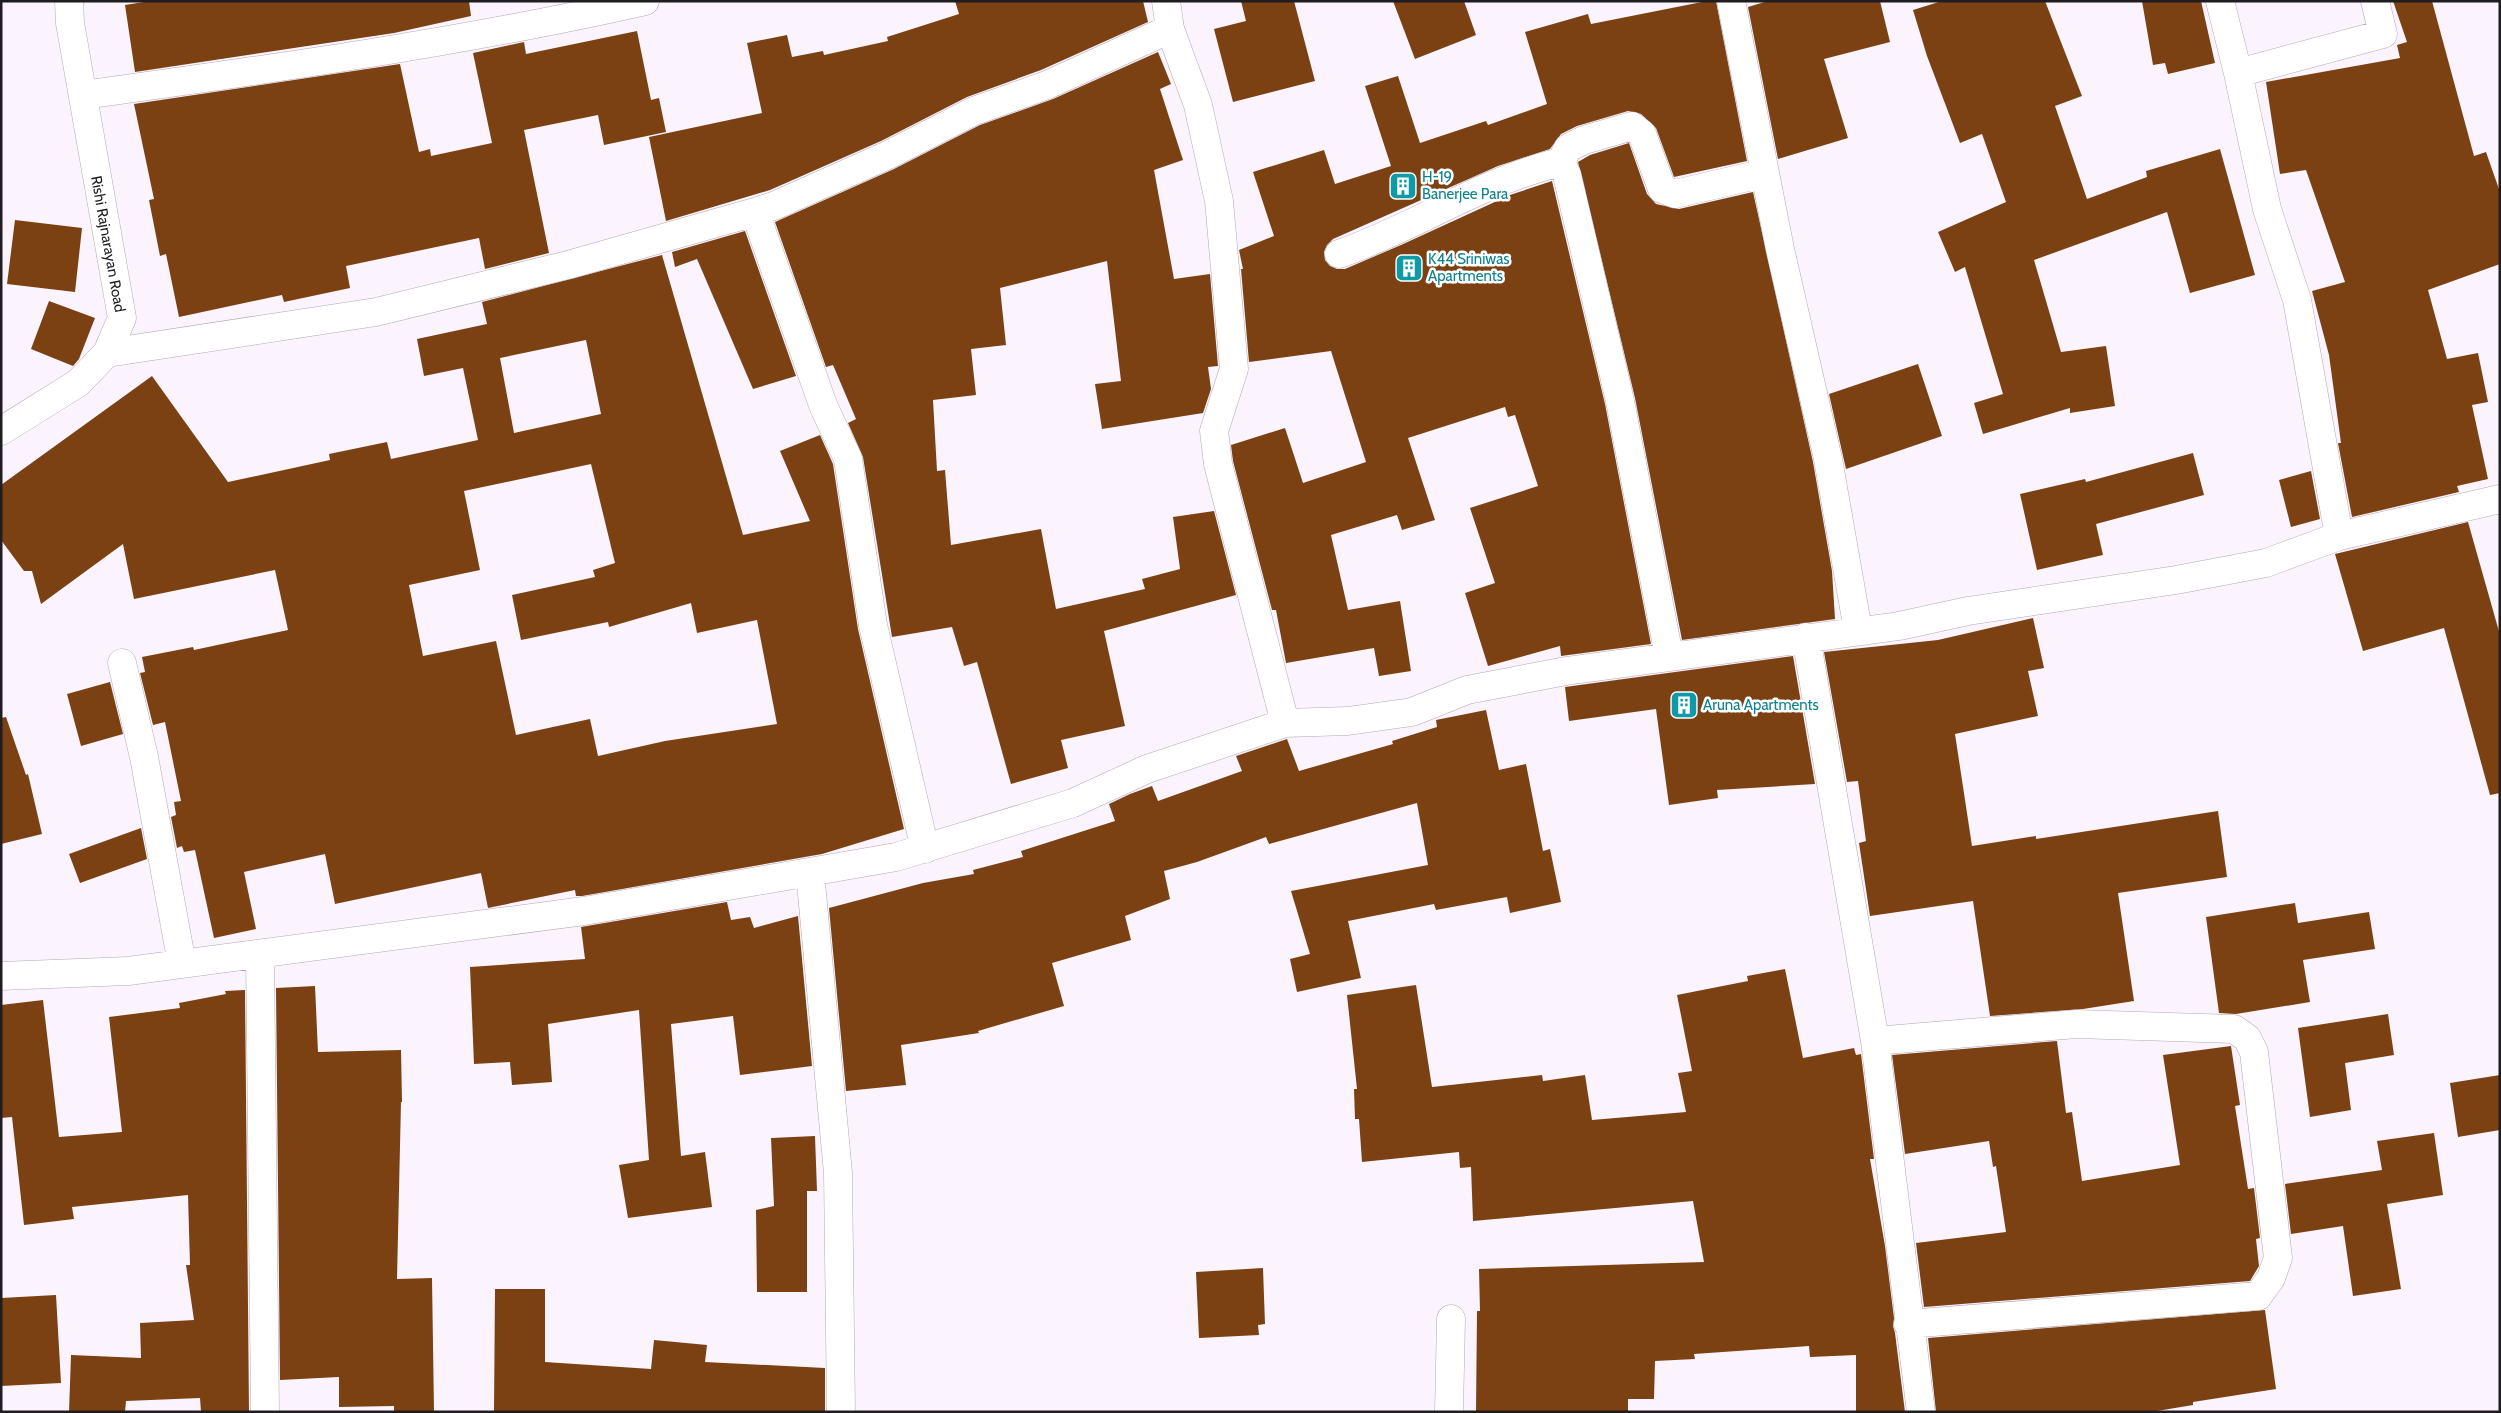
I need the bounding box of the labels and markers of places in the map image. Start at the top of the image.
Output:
place label: H-19 Banerjee Para [1422,168,1509,203]
building icon: H-19 Banerjee Para [1388,171,1418,201]
place label: K44 Sriniwas Apartments [1428,250,1510,285]
building icon: K44 Sriniwas Apartments [1394,253,1424,283]
building icon: Aruna Apartments [1669,690,1699,720]
place label: Aruna Apartments [1703,696,1819,714]

